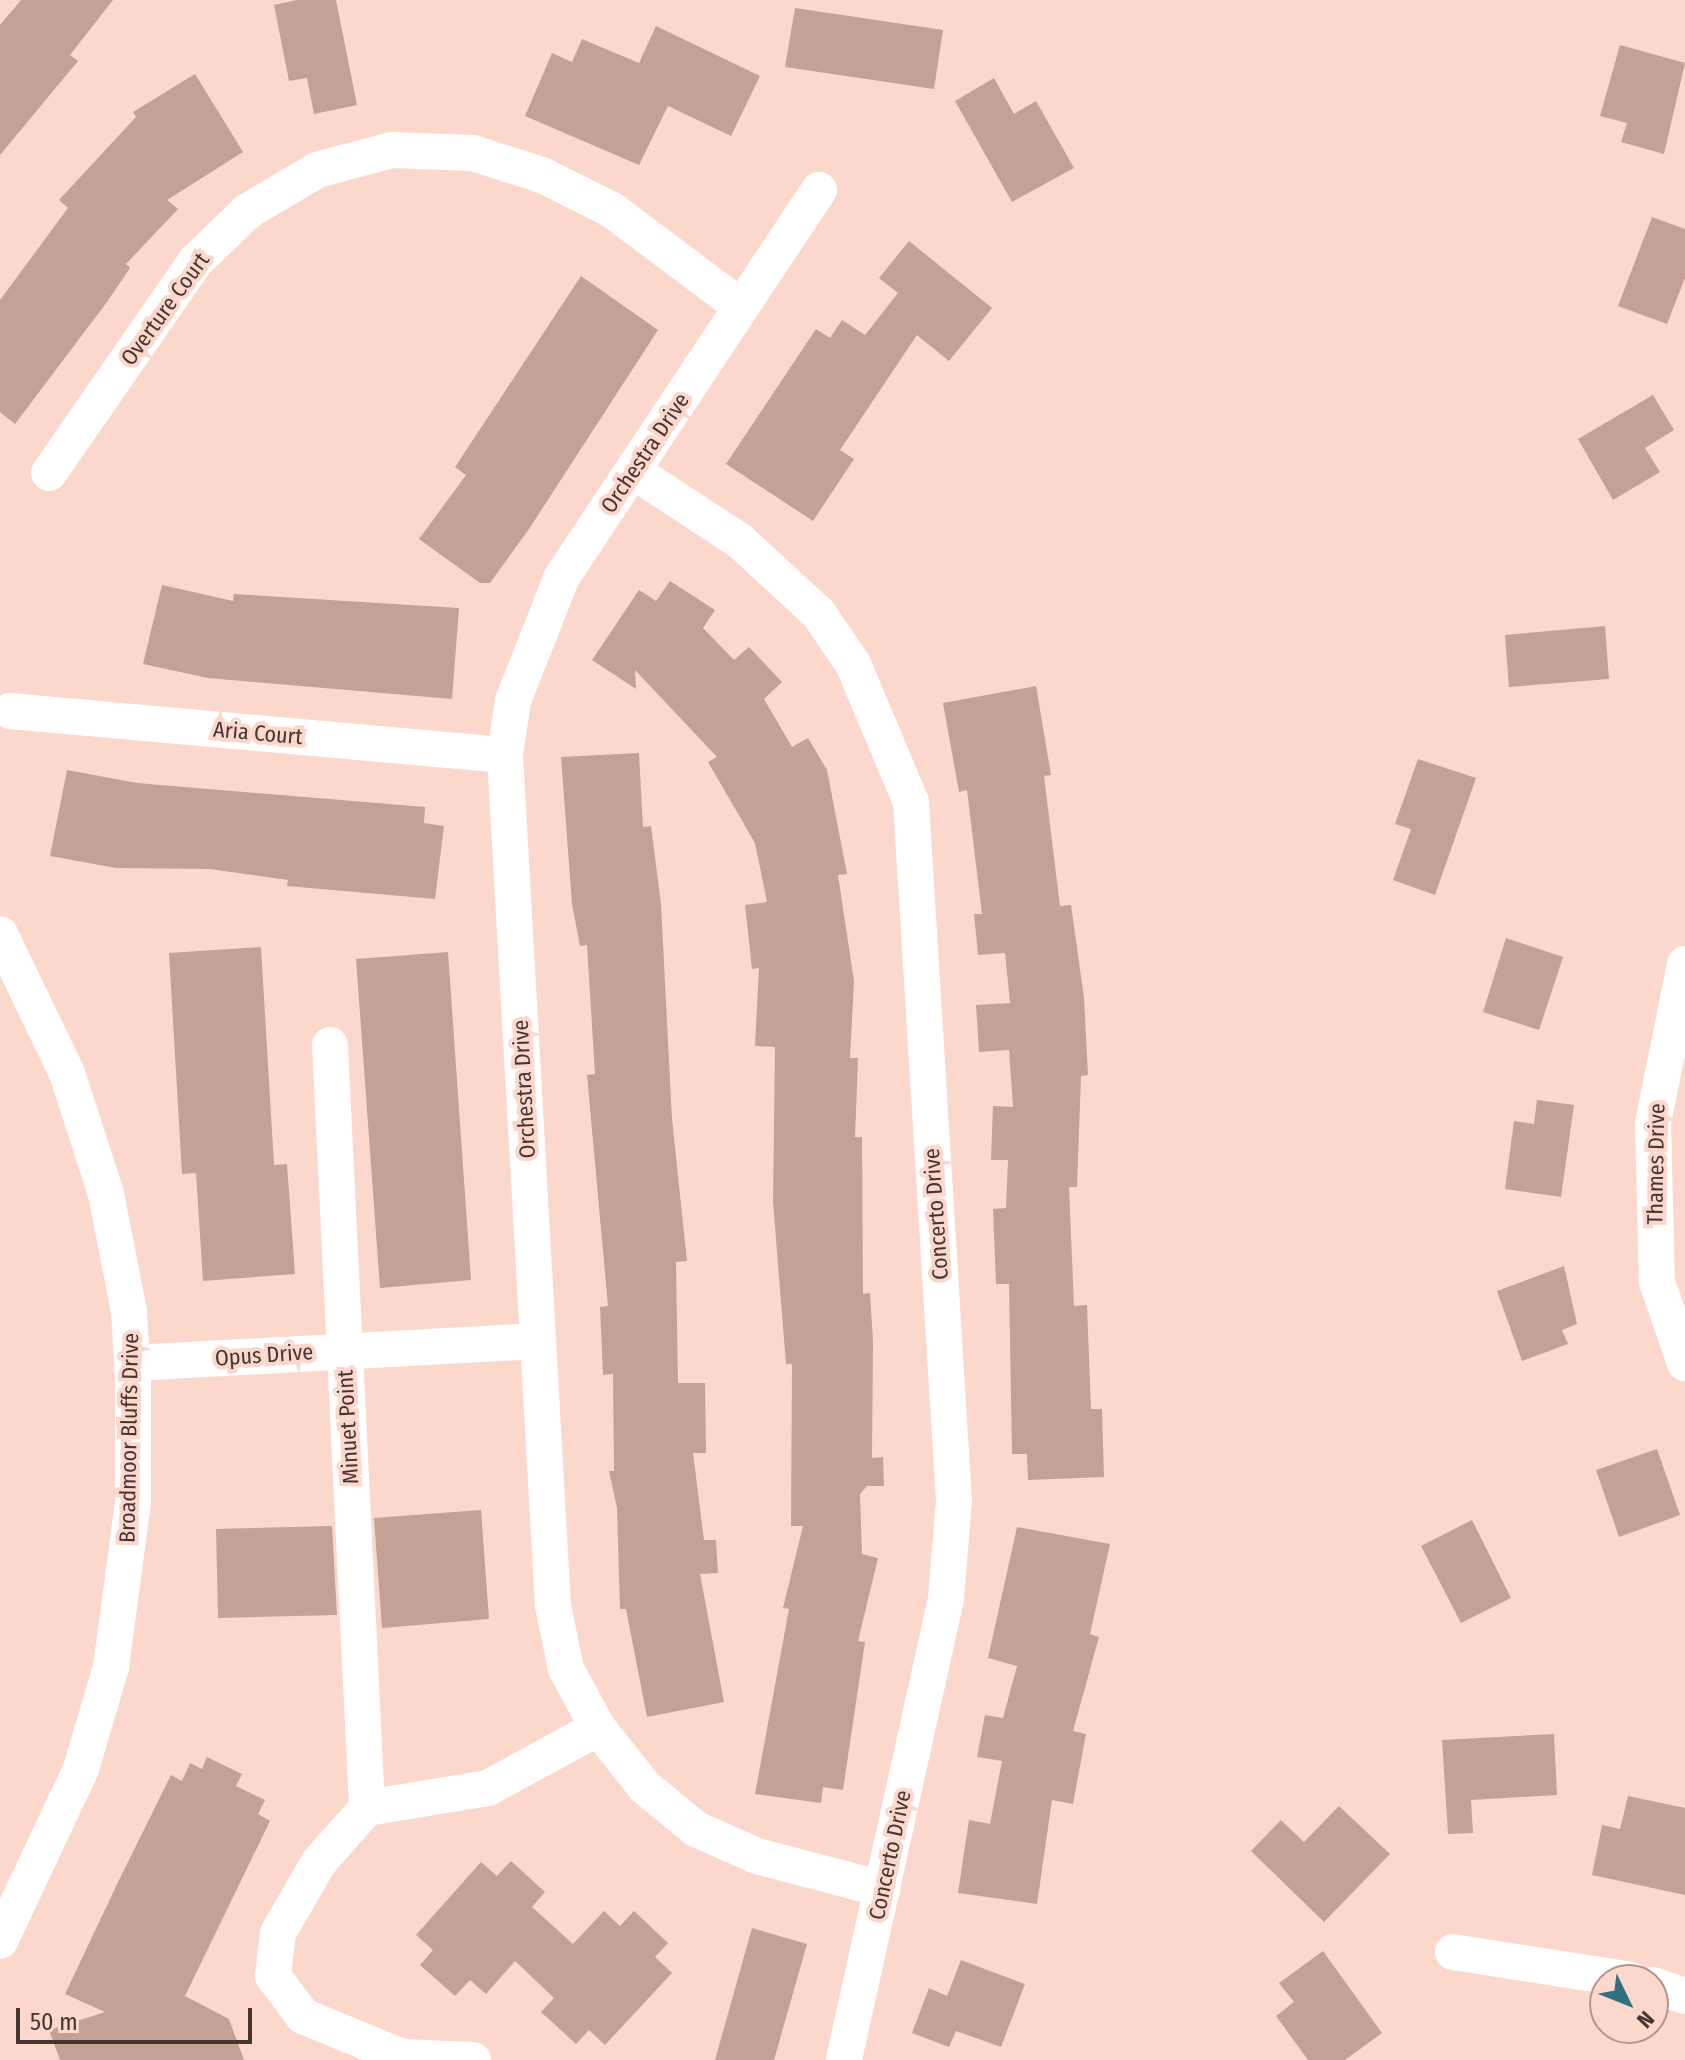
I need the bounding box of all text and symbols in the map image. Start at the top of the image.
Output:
street label: Overture Court [115,248,215,370]
street label: Orchestra Drive [595,388,695,518]
street label: Aria Court [212,716,304,750]
street label: Orchestra Drive [507,1019,541,1159]
street label: Thames Drive [1642,1103,1670,1225]
street label: Concerto Drive [918,1147,954,1281]
street label: Broadmoor Bluffs Drive [114,1333,144,1543]
street label: Opus Drive [214,1338,314,1372]
street label: Minuet Point [332,1369,364,1485]
street label: Concerto Drive [863,1788,917,1922]
north arrow [1589,1964,1669,2044]
scale bar [20,1992,256,2042]
text: N [1631,2005,1660,2033]
text: 50 m [30,2008,78,2036]

